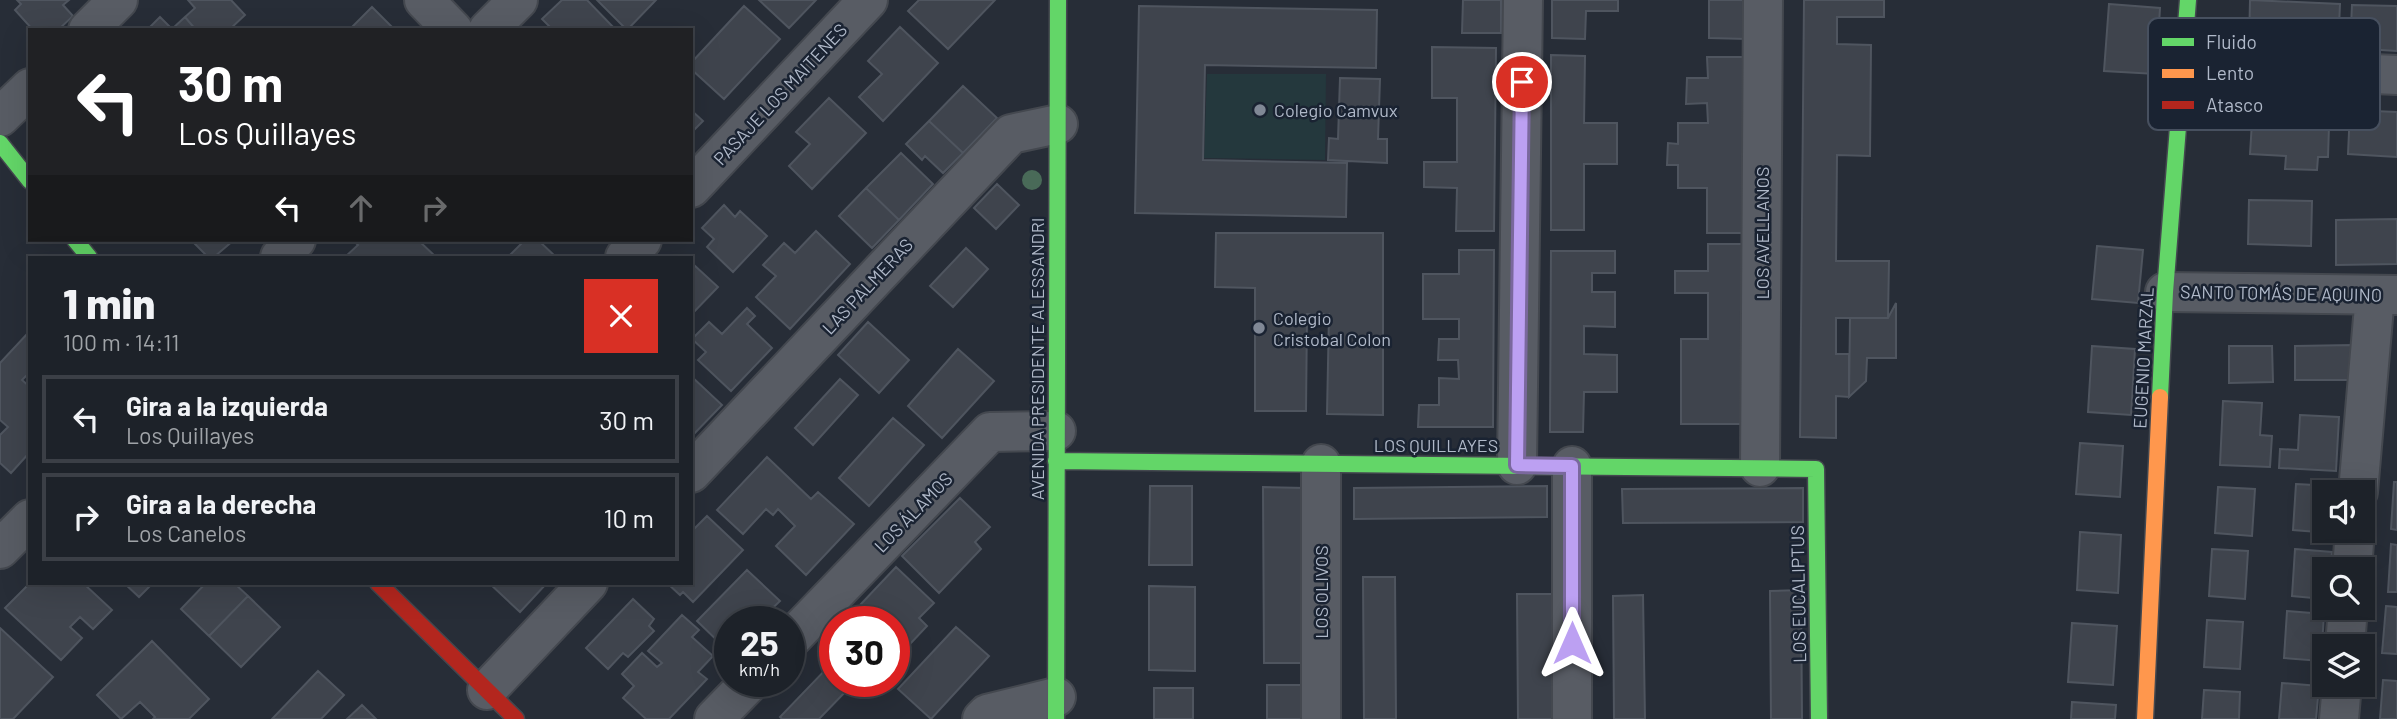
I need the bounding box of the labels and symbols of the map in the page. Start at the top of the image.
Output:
legend [2148,18,2380,130]
street label: PASAJE LOS MAITENES [709,19,851,169]
text: Fluido [2206,30,2257,53]
pin [1492,52,1552,112]
text: Lento [2206,61,2254,84]
text: Atasco [2206,93,2263,116]
place label: Colegio Camvux [1274,99,1398,121]
marker: Colegio Camvux [1252,102,1268,118]
street label: LOS AVELLANOS [1751,167,1773,299]
street label: AVENIDA PRESIDENTE ALESSANDRI [1026,218,1048,500]
street label: LAS PALMERAS [817,234,917,338]
street label: SANTO TOMÁS DE AQUINO [2180,280,2382,306]
street label: EUGENIO MARZAL [2128,287,2158,429]
place label: Colegio Cristobal Colon [1273,307,1391,350]
marker: Colegio Cristobal Colon [1251,320,1267,336]
street label: LOS QUILLAYES [1374,434,1498,456]
street label: LOS ÁLAMOS [869,467,957,557]
street label: LOS EUCALIPTUS [1786,525,1810,663]
street label: LOS OLIVOS [1310,545,1332,639]
speed limit sign: 30 [819,606,910,697]
position arrow [1535,606,1609,680]

